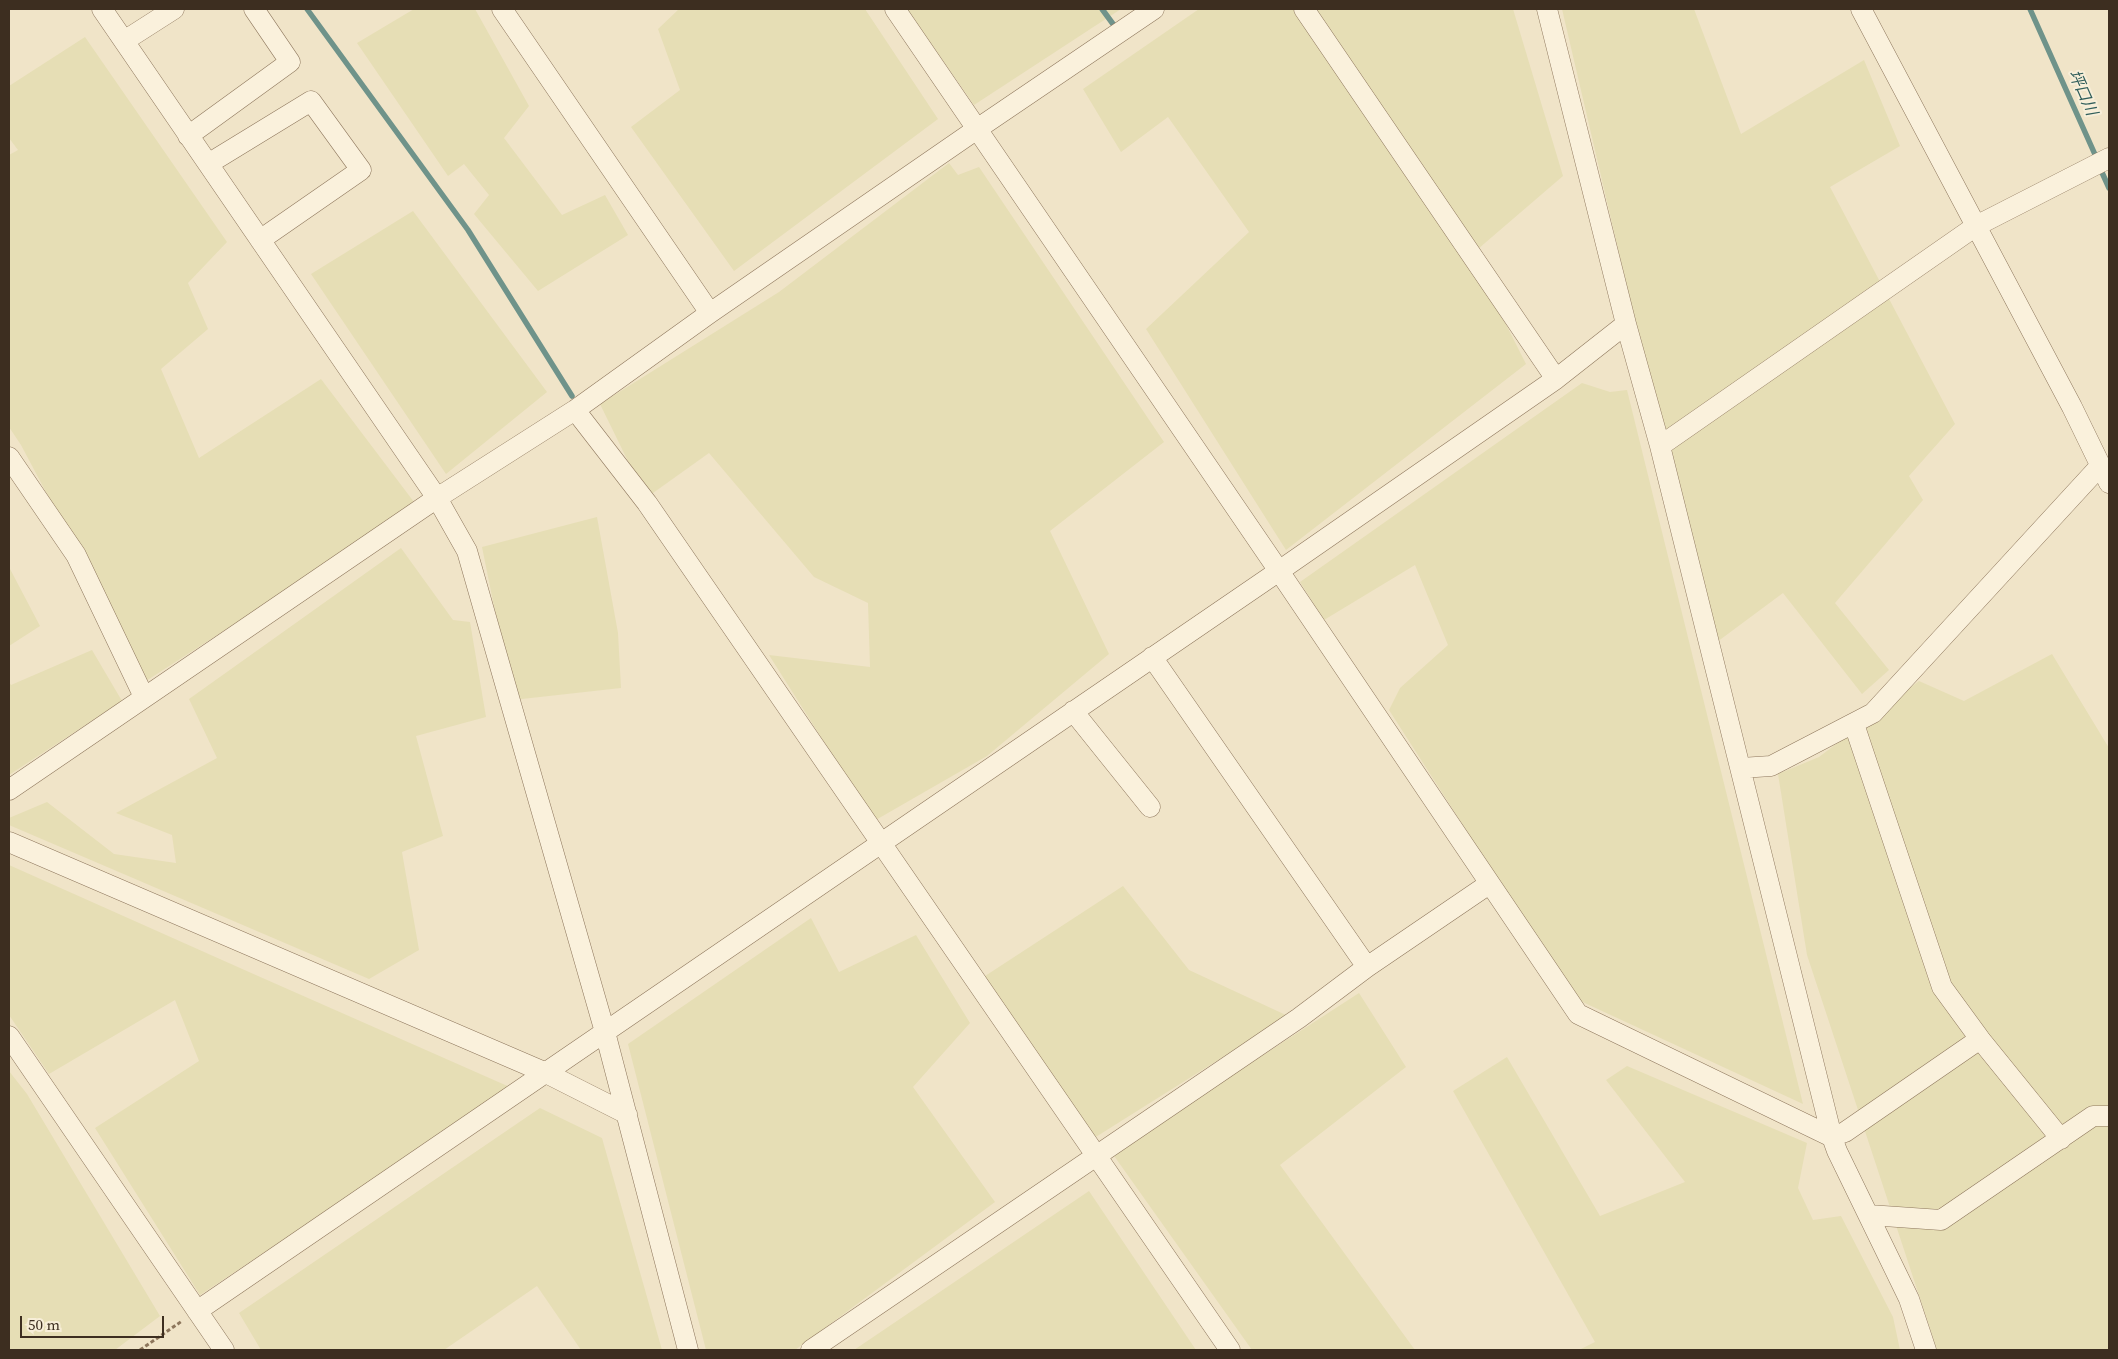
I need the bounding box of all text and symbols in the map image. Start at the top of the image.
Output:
water label: 坪口川 [2063,67,2101,119]
scale bar [22,1306,166,1338]
text: 50 m [28,1314,60,1335]

